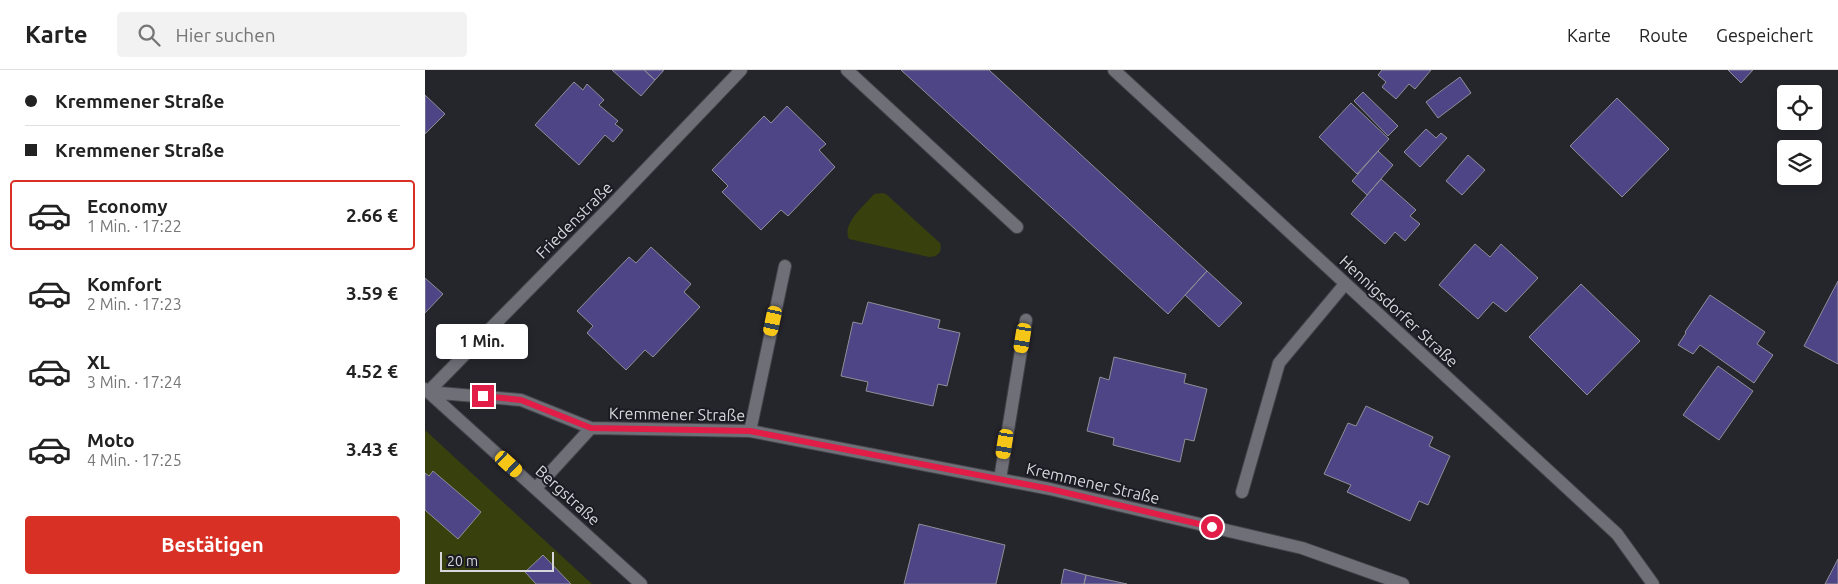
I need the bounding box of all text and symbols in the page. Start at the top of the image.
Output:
search box [117,12,467,57]
text: Karte [25,21,87,48]
icon: search [135,21,163,49]
text: Hier suchen [175,24,276,46]
text: Karte [1567,25,1611,45]
text: Route [1639,25,1688,45]
text: Gespeichert [1716,25,1813,45]
map controls [1777,85,1822,185]
button: locate [1777,85,1822,130]
text: Kremmener Straße [55,90,224,112]
text: Kremmener Straße [55,139,224,161]
button: layers [1777,140,1822,185]
street label: Friedenstraße [532,178,616,262]
icon: car [27,193,72,238]
text: Economy [87,195,168,217]
text: 2.66 € [346,204,398,226]
text: 1 Min. · 17:22 [87,217,182,235]
street label: Hennigsdorfer Straße [1336,252,1462,370]
icon: car [27,271,72,316]
text: Komfort [87,273,162,295]
text: 3.59 € [346,282,398,304]
text: 2 Min. · 17:23 [87,295,182,313]
car [762,305,783,337]
car [1013,322,1032,354]
callout: 1 Min. [437,324,529,358]
text: 1 Min. [460,332,504,350]
icon: car [27,349,72,394]
text: XL [87,351,110,373]
text: 4.52 € [346,360,398,382]
text: 3 Min. · 17:24 [87,373,182,391]
route end [472,385,494,407]
street label: Kremmener Straße [609,404,745,424]
icon: car [27,427,72,472]
car [995,428,1014,460]
text: Moto [87,429,135,451]
text: 3.43 € [346,438,398,460]
car [492,448,525,480]
text: 4 Min. · 17:25 [87,451,182,469]
street label: Kremmener Straße [1025,459,1161,507]
street label: Bergstraße [532,461,604,529]
button: Bestätigen [25,516,400,574]
route start [1201,516,1223,538]
scale bar [440,549,554,572]
text: 20 m [447,553,478,569]

